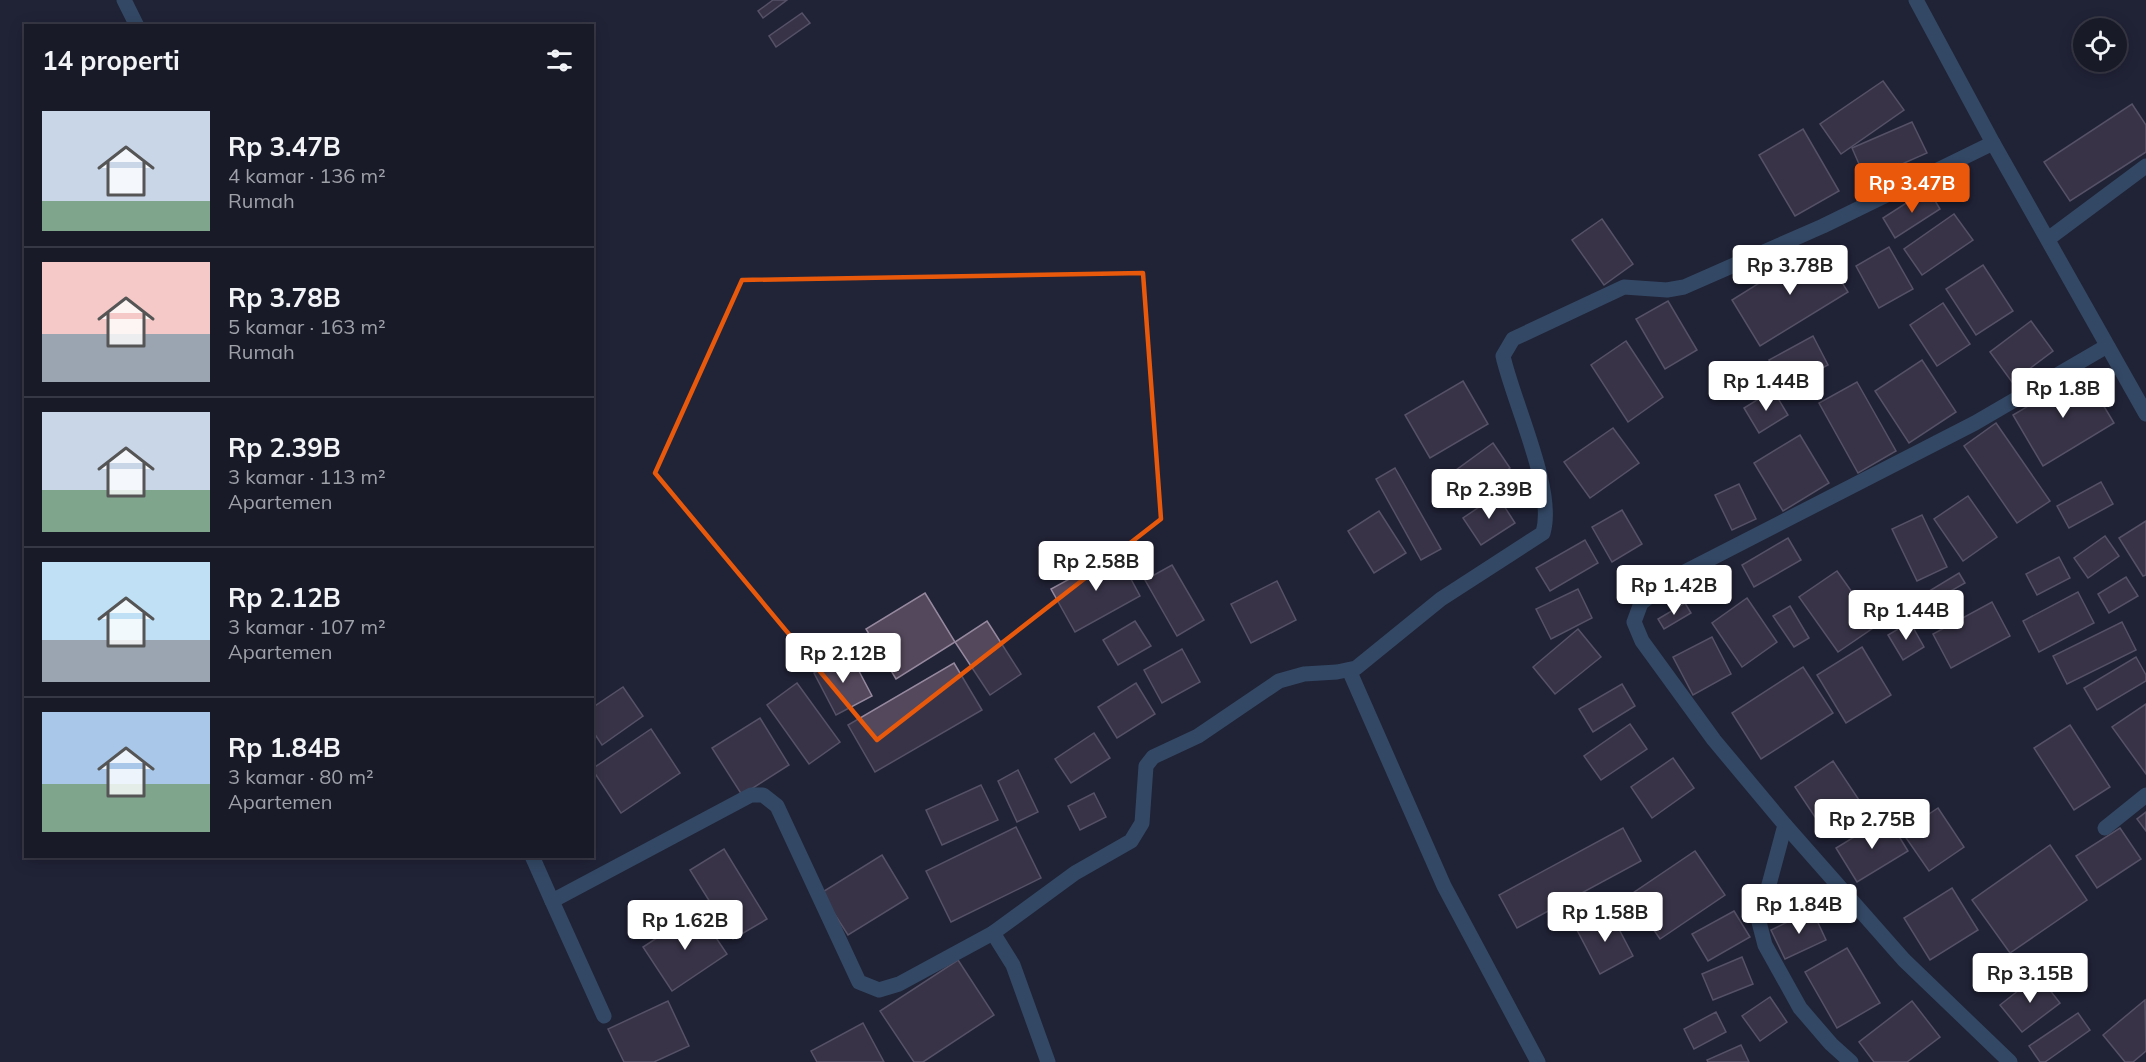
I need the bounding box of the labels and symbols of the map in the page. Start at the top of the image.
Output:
pin: Rp 3.47B [1850,163,1974,214]
pin: Rp 3.78B [1728,245,1852,296]
pin: Rp 1.44B [1704,361,1828,412]
pin: Rp 1.8B [2008,368,2118,419]
pin: Rp 2.39B [1427,469,1551,520]
pin: Rp 2.58B [1034,541,1158,592]
pin: Rp 1.42B [1612,565,1736,616]
pin: Rp 1.44B [1844,590,1968,641]
pin: Rp 2.12B [781,633,905,684]
pin: Rp 2.75B [1810,799,1934,850]
pin: Rp 1.84B [1737,884,1861,935]
pin: Rp 1.58B [1543,892,1667,943]
pin: Rp 1.62B [623,900,747,951]
pin: Rp 3.15B [1968,953,2092,1004]

